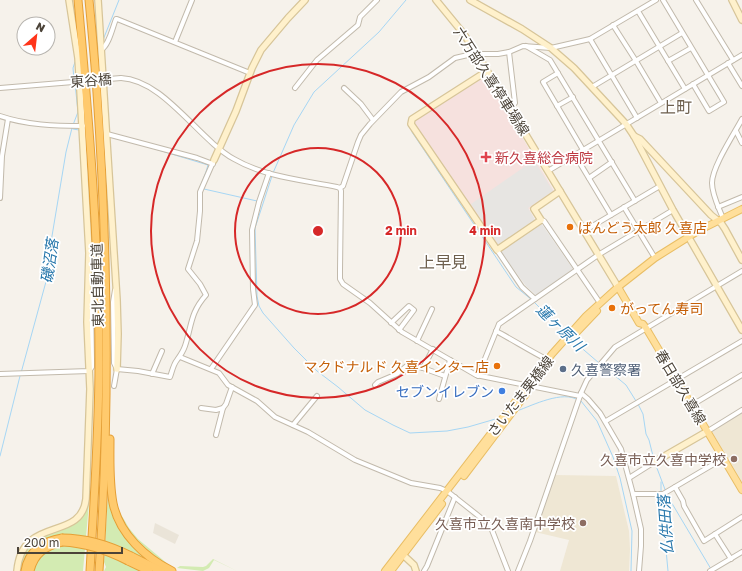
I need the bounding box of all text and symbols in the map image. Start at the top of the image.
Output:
north arrow [16,16,56,56]
text: N [34,19,48,34]
street label: 六万部久喜停車場線 [451,24,533,138]
street label: 東谷橋 [69,70,113,90]
district label: 上町 [660,97,692,117]
place label: 新久喜総合病院 [495,149,593,166]
marker: 新久喜総合病院 [480,151,492,163]
place label: ばんどう太郎 久喜店 [578,219,707,236]
marker: ばんどう太郎 久喜店 [565,222,575,232]
text: 2 min [385,223,417,238]
text: 4 min [469,223,501,238]
centre of rings [311,224,325,238]
water label: 磯沼落 [37,235,61,285]
street label: 東北自動車道 [88,243,106,327]
district label: 上早見 [419,252,467,272]
water label: 蓮ヶ原川 [533,300,590,356]
place label: がってん寿司 [620,300,703,317]
marker: がってん寿司 [607,303,617,313]
street label: 春日部久喜線 [652,347,710,427]
street label: さいたま栗橋線 [483,352,557,440]
place label: マクドナルド 久喜インター店 [304,358,489,375]
marker: マクドナルド 久喜インター店 [492,361,502,371]
place label: 久喜警察署 [571,361,641,378]
marker: 久喜警察署 [558,364,568,374]
place label: セブンイレブン [396,383,494,400]
marker: セブンイレブン [497,386,507,396]
place label: 久喜市立久喜中学校 [600,451,726,468]
marker: 久喜市立久喜中学校 [729,454,739,464]
water label: 仏供田落 [654,492,676,556]
place label: 久喜市立久喜南中学校 [435,515,575,532]
marker: 久喜市立久喜南中学校 [578,518,588,528]
scale bar [18,529,122,555]
text: 200 m [24,535,59,550]

